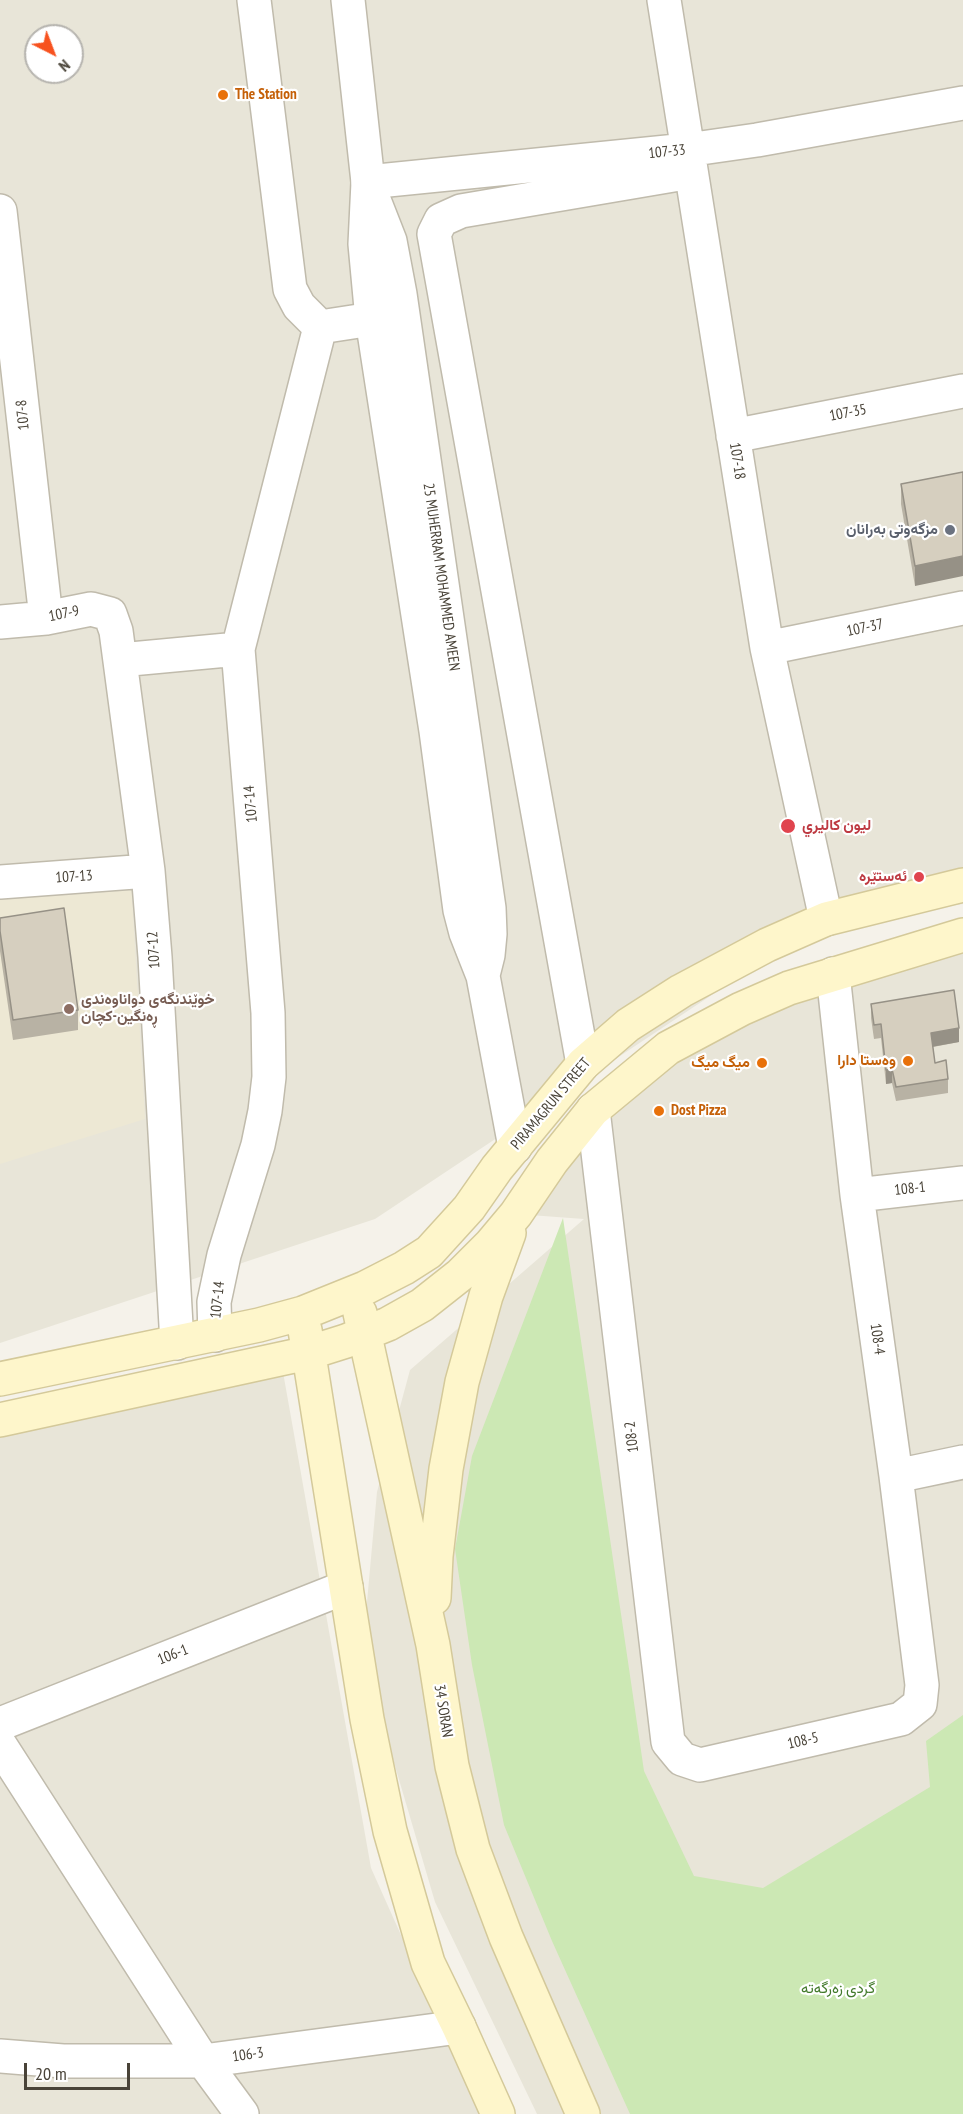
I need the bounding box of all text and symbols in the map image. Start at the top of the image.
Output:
north arrow [24,24,84,84]
text: N [55,56,75,76]
place label: The Station [235,86,297,104]
marker: The Station [216,88,230,102]
street label: 107-33 [647,141,687,163]
street label: 107-8 [12,399,34,431]
street label: 107-35 [828,401,868,425]
street label: 107-18 [725,441,749,481]
street label: 25 MUHERRAM MOHAMMED AMEEN [419,482,463,672]
place label: مزگەوتی بەرانان [846,521,938,539]
marker: مزگەوتی بەرانان [943,523,957,537]
street label: 107-9 [47,602,81,626]
street label: 107-37 [845,615,885,641]
street label: 107-14 [240,785,262,823]
marker: ليون كاليري [779,817,797,835]
place label: ليون كاليري [802,817,871,835]
street label: 107-13 [55,867,93,887]
place label: ئەستێرە [859,868,907,886]
marker: ئەستێرە [912,870,926,884]
street label: 107-12 [144,931,164,969]
place label: خوێندنگەی دواناوەندی ڕەنگین-کچان [81,991,214,1026]
marker: خوێندنگەی دواناوەندی ڕەنگین-کچان [62,1002,76,1016]
place label: وەستا دارا [837,1052,896,1070]
place label: میگ میگ [691,1054,750,1072]
marker: وەستا دارا [901,1054,915,1068]
street label: PIRAMAGRUN STREET [507,1055,595,1153]
marker: میگ میگ [755,1056,769,1070]
place label: Dost Pizza [671,1102,727,1120]
marker: Dost Pizza [652,1104,666,1118]
street label: 108-1 [893,1178,927,1200]
street label: 107-14 [207,1280,229,1320]
street label: 108-4 [866,1322,888,1356]
street label: 108-2 [621,1420,643,1454]
street label: 106-1 [155,1641,191,1669]
street label: 34 SORAN [430,1683,456,1739]
street label: 108-5 [786,1729,820,1753]
park label: گردی زەرگەتە [801,1980,875,1998]
street label: 106-3 [231,2044,265,2066]
scale bar [27,2051,134,2089]
text: 20 m [35,2062,67,2085]

